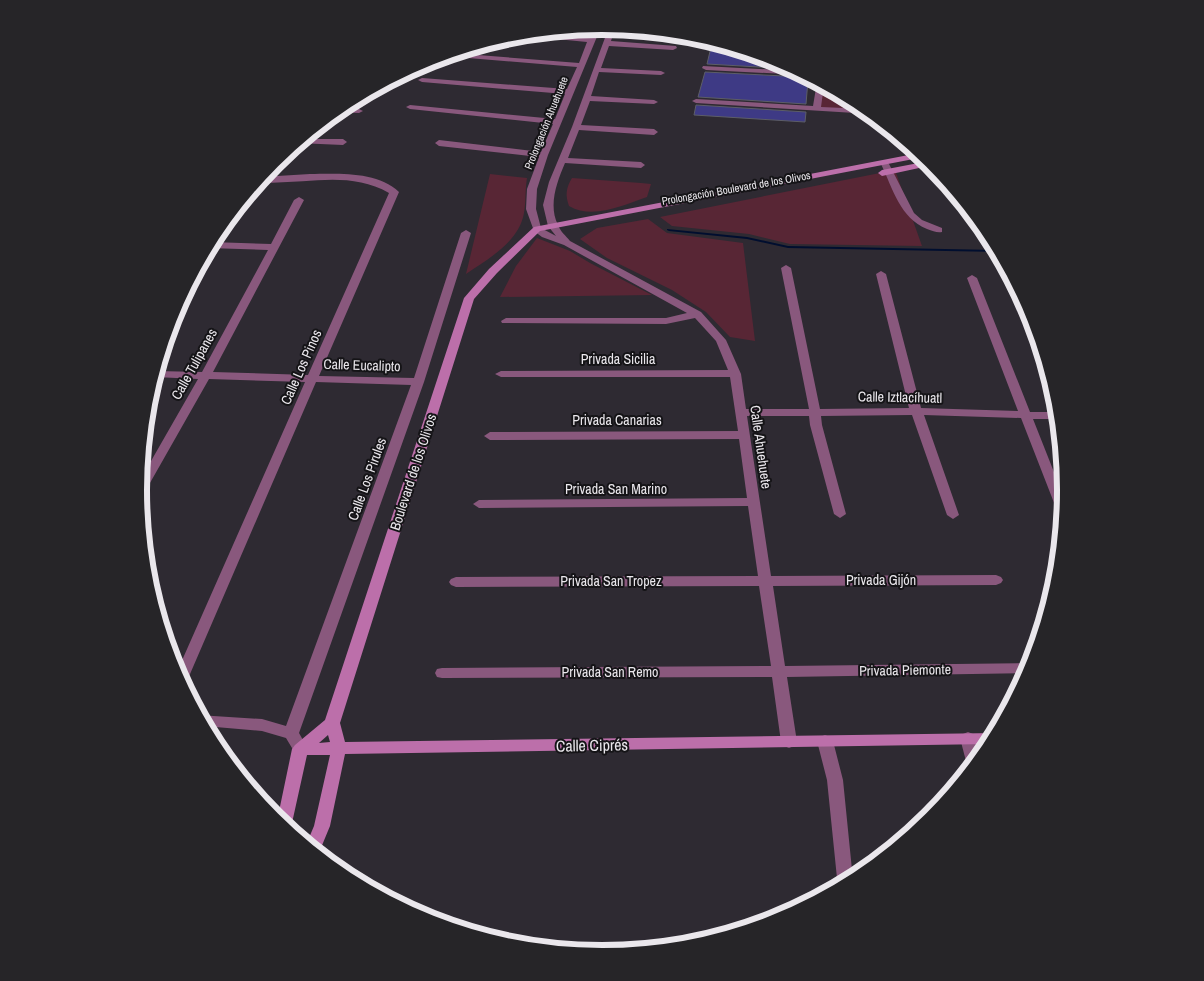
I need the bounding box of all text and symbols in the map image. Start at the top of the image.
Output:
street label: Prolongación Ahuehuete [521,75,571,171]
street label: Prolongación Boulevard de los Olivos [660,168,812,208]
street label: Calle Tulipanes [167,325,221,403]
street label: Calle Los Pinos [276,326,326,407]
street label: Privada Sicilia [581,350,656,368]
street label: Calle Eucalipto [323,355,401,375]
street label: Calle Iztlacíhuatl [858,387,942,407]
street label: Calle Ahuehuete [746,404,776,490]
street label: Boulevard de los Olivos [386,411,440,532]
street label: Privada Canarias [572,411,662,429]
street label: Calle Los Pirules [344,435,390,523]
street label: Privada San Marino [565,480,667,498]
street label: Privada Gijón [846,571,916,589]
street label: Privada San Tropez [560,572,662,590]
street label: Privada Piemonte [859,660,951,680]
street label: Privada San Remo [562,663,659,681]
street label: Calle Ciprés [556,733,628,757]

